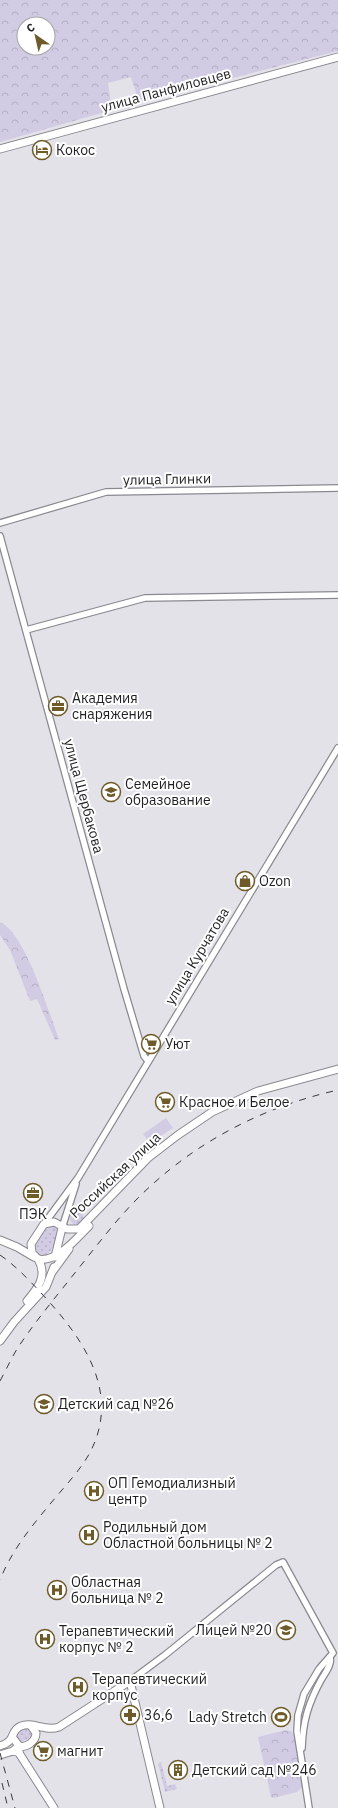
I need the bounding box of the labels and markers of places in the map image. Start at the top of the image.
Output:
hotel icon: Кокос [31,139,53,161]
place label: Кокос [56,141,95,159]
place label: Академия снаряжения [72,689,153,723]
office icon: Академия снаряжения [47,695,69,717]
place label: Семейное образование [125,775,211,809]
school or university icon: Семейное образование [100,781,122,803]
shop icon: Ozon [234,870,256,892]
place label: Ozon [259,872,291,890]
supermarket icon: Уют [140,1033,162,1055]
place label: Уют [165,1035,191,1053]
supermarket icon: Красное и Белое [154,1091,176,1113]
place label: Красное и Белое [179,1093,290,1111]
office icon: ПЭК [22,1182,44,1204]
place label: ПЭК [19,1205,47,1223]
school or university icon: Детский сад №26 [33,1393,55,1415]
place label: Детский сад №26 [58,1395,174,1413]
place label: ОП Гемодиализный центр [108,1474,236,1508]
hospital icon: ОП Гемодиализный центр [83,1480,105,1502]
place label: Родильный дом Областной больницы № 2 [103,1518,273,1552]
hospital icon: Родильный дом Областной больницы № 2 [78,1524,100,1546]
place label: Областная больница № 2 [71,1573,164,1607]
hospital icon: Областная больница № 2 [46,1579,68,1601]
school or university icon: Лицей №20 [275,1619,297,1641]
place label: Лицей №20 [195,1621,272,1639]
place label: Терапевтический корпус № 2 [59,1622,174,1656]
hospital icon: Терапевтический корпус № 2 [34,1628,56,1650]
place label: Терапевтический корпус [92,1670,207,1704]
hospital icon: Терапевтический корпус [67,1676,89,1698]
pharmacy icon: 36,6 [119,1704,141,1726]
place label: 36,6 [144,1706,173,1724]
sports icon: Lady Stretch [270,1706,292,1728]
place label: Lady Stretch [188,1708,267,1726]
supermarket icon: магнит [32,1740,54,1762]
place label: магнит [57,1742,104,1760]
building icon: Детский сад №246 [167,1759,189,1781]
place label: Детский сад №246 [192,1761,317,1779]

